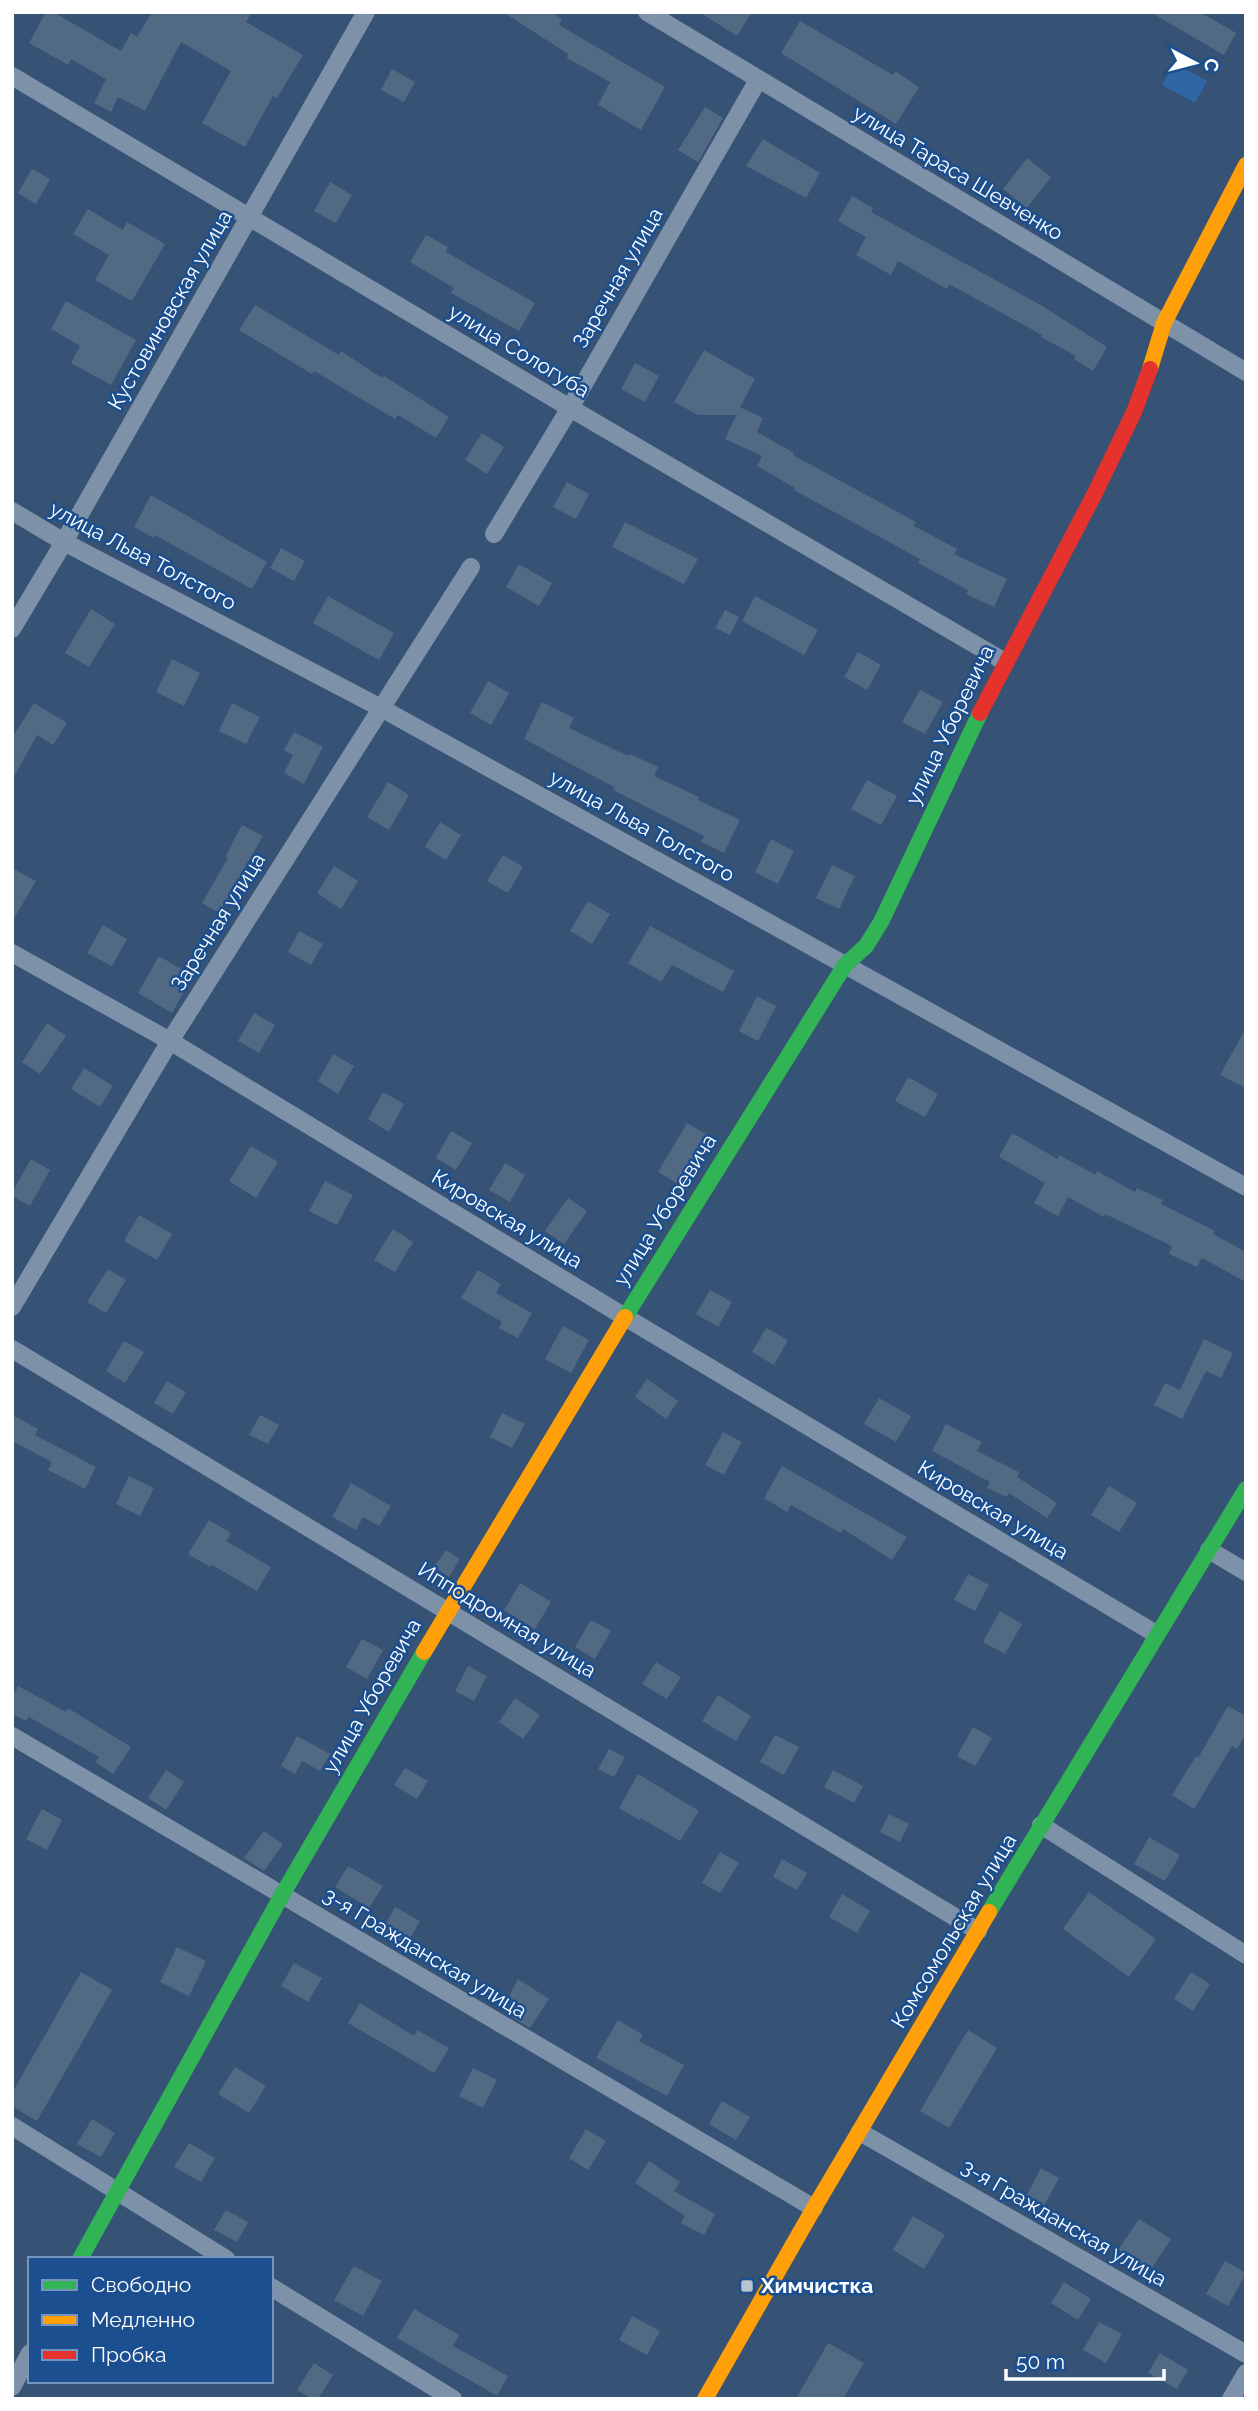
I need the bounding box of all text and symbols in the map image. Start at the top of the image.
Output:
north arrow [1160,28,1230,98]
text: С [1200,57,1224,73]
street label: улица Тараса Шевченко [849,100,1068,245]
street label: Заречная улица [567,203,668,352]
street label: Кустовиновская улица [102,206,237,414]
street label: улица Сологуба [444,299,594,403]
street label: улица Льва Толстого [46,496,241,615]
street label: улица Уборевича [900,641,999,809]
street label: улица Льва Толстого [545,764,739,887]
street label: Заречная улица [165,848,270,995]
street label: улица Уборевича [608,1129,721,1290]
street label: Кировская улица [427,1164,587,1273]
street label: Кировская улица [913,1455,1073,1564]
street label: Ипподромная улица [414,1556,601,1683]
street label: улица Уборевича [317,1614,426,1777]
street label: Комсомольская улица [886,1829,1021,2032]
street label: 3-я Гражданская улица [319,1882,532,2023]
street label: 3-я Гражданская улица [957,2154,1171,2292]
legend [28,2257,273,2383]
text: Свободно [91,2272,191,2297]
place label: Химчистка [760,2273,873,2298]
marker: Химчистка [739,2278,755,2294]
text: Медленно [91,2307,195,2332]
scale bar [1006,2338,1164,2382]
text: Пробка [91,2342,167,2367]
text: 50 m [1016,2349,1065,2374]

